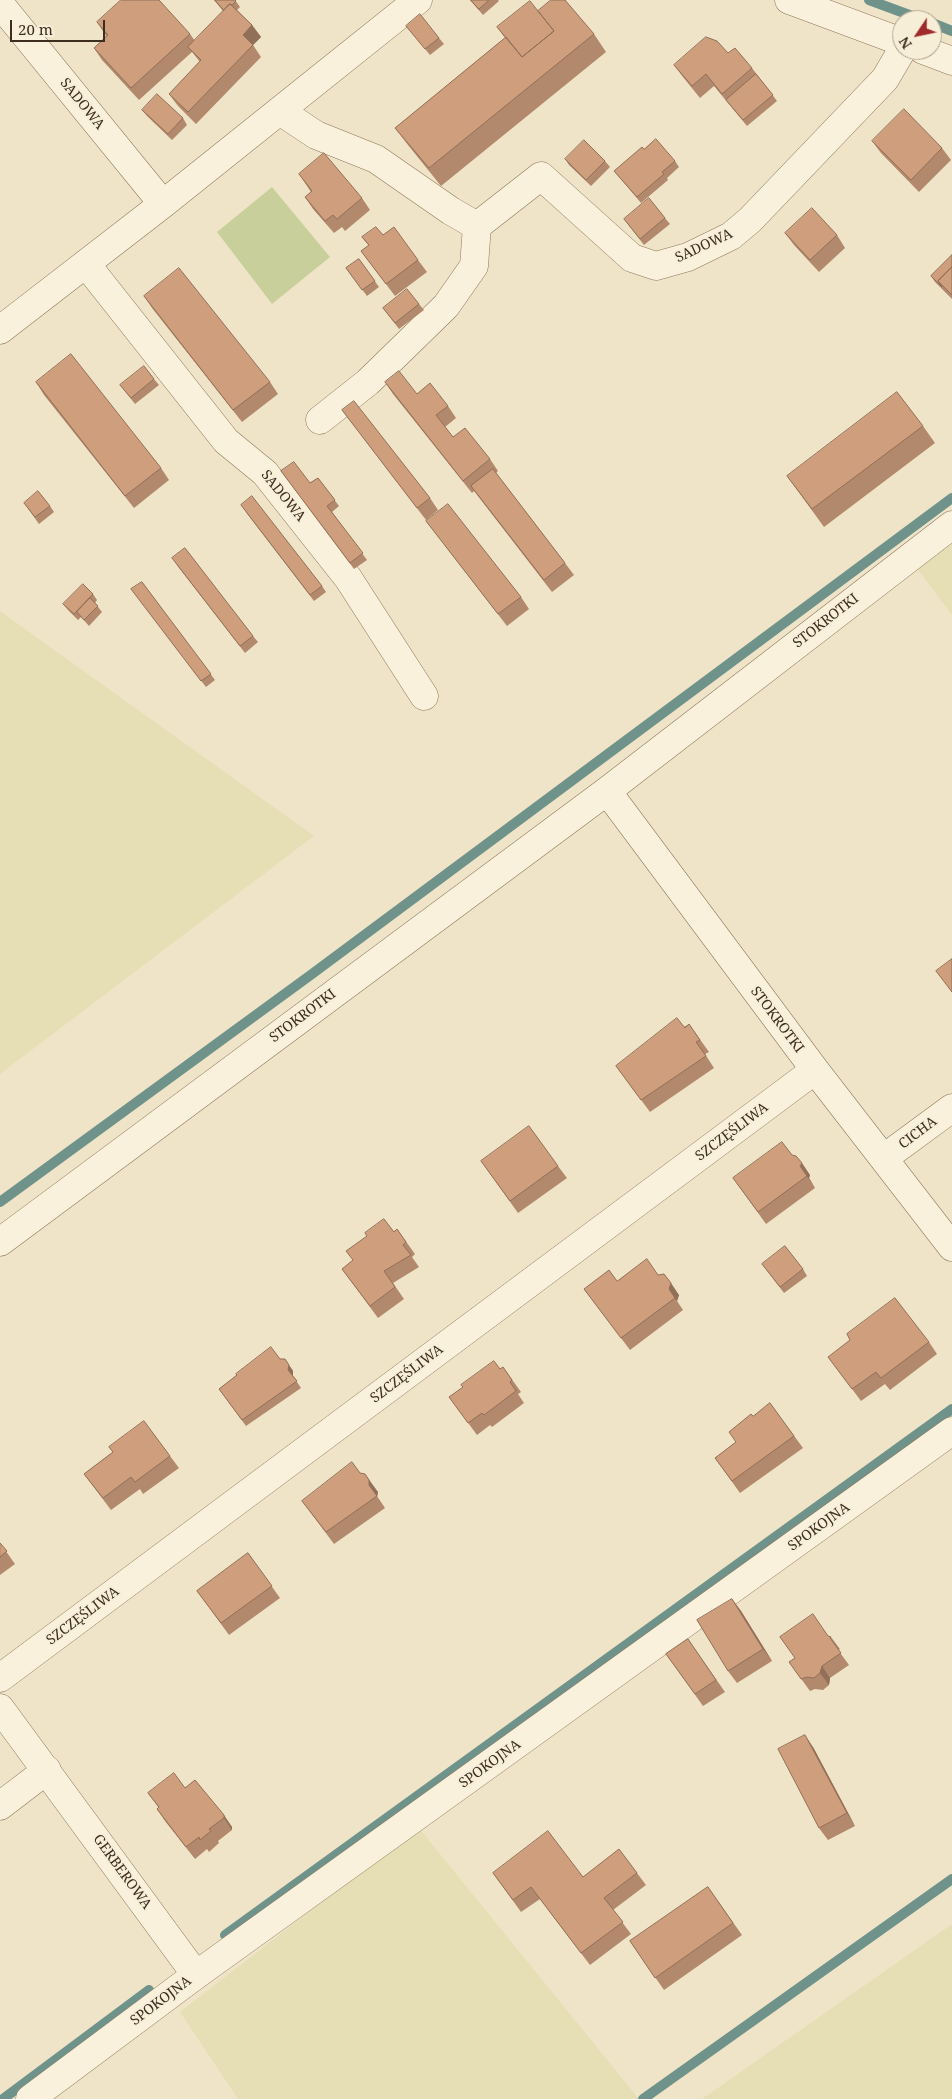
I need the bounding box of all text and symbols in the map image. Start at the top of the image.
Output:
scale bar [12,10,108,42]
north arrow [892,10,942,60]
text: 20 m [18,19,53,39]
text: N [894,33,916,53]
street label: SADOWA [56,75,108,133]
street label: SADOWA [673,225,735,267]
street label: SADOWA [257,467,309,525]
street label: STOKROTKI [790,590,862,652]
street label: STOKROTKI [747,984,807,1056]
street label: STOKROTKI [267,986,339,1046]
street label: SZCZĘŚLIWA [692,1099,772,1165]
street label: CICHA [896,1113,940,1153]
street label: SZCZĘŚLIWA [367,1341,447,1407]
street label: SPOKOJNA [785,1499,853,1555]
street label: SZCZĘŚLIWA [43,1583,123,1649]
street label: SPOKOJNA [456,1736,524,1792]
street label: GERBEROWA [89,1831,155,1913]
street label: SPOKOJNA [127,1973,195,2029]

